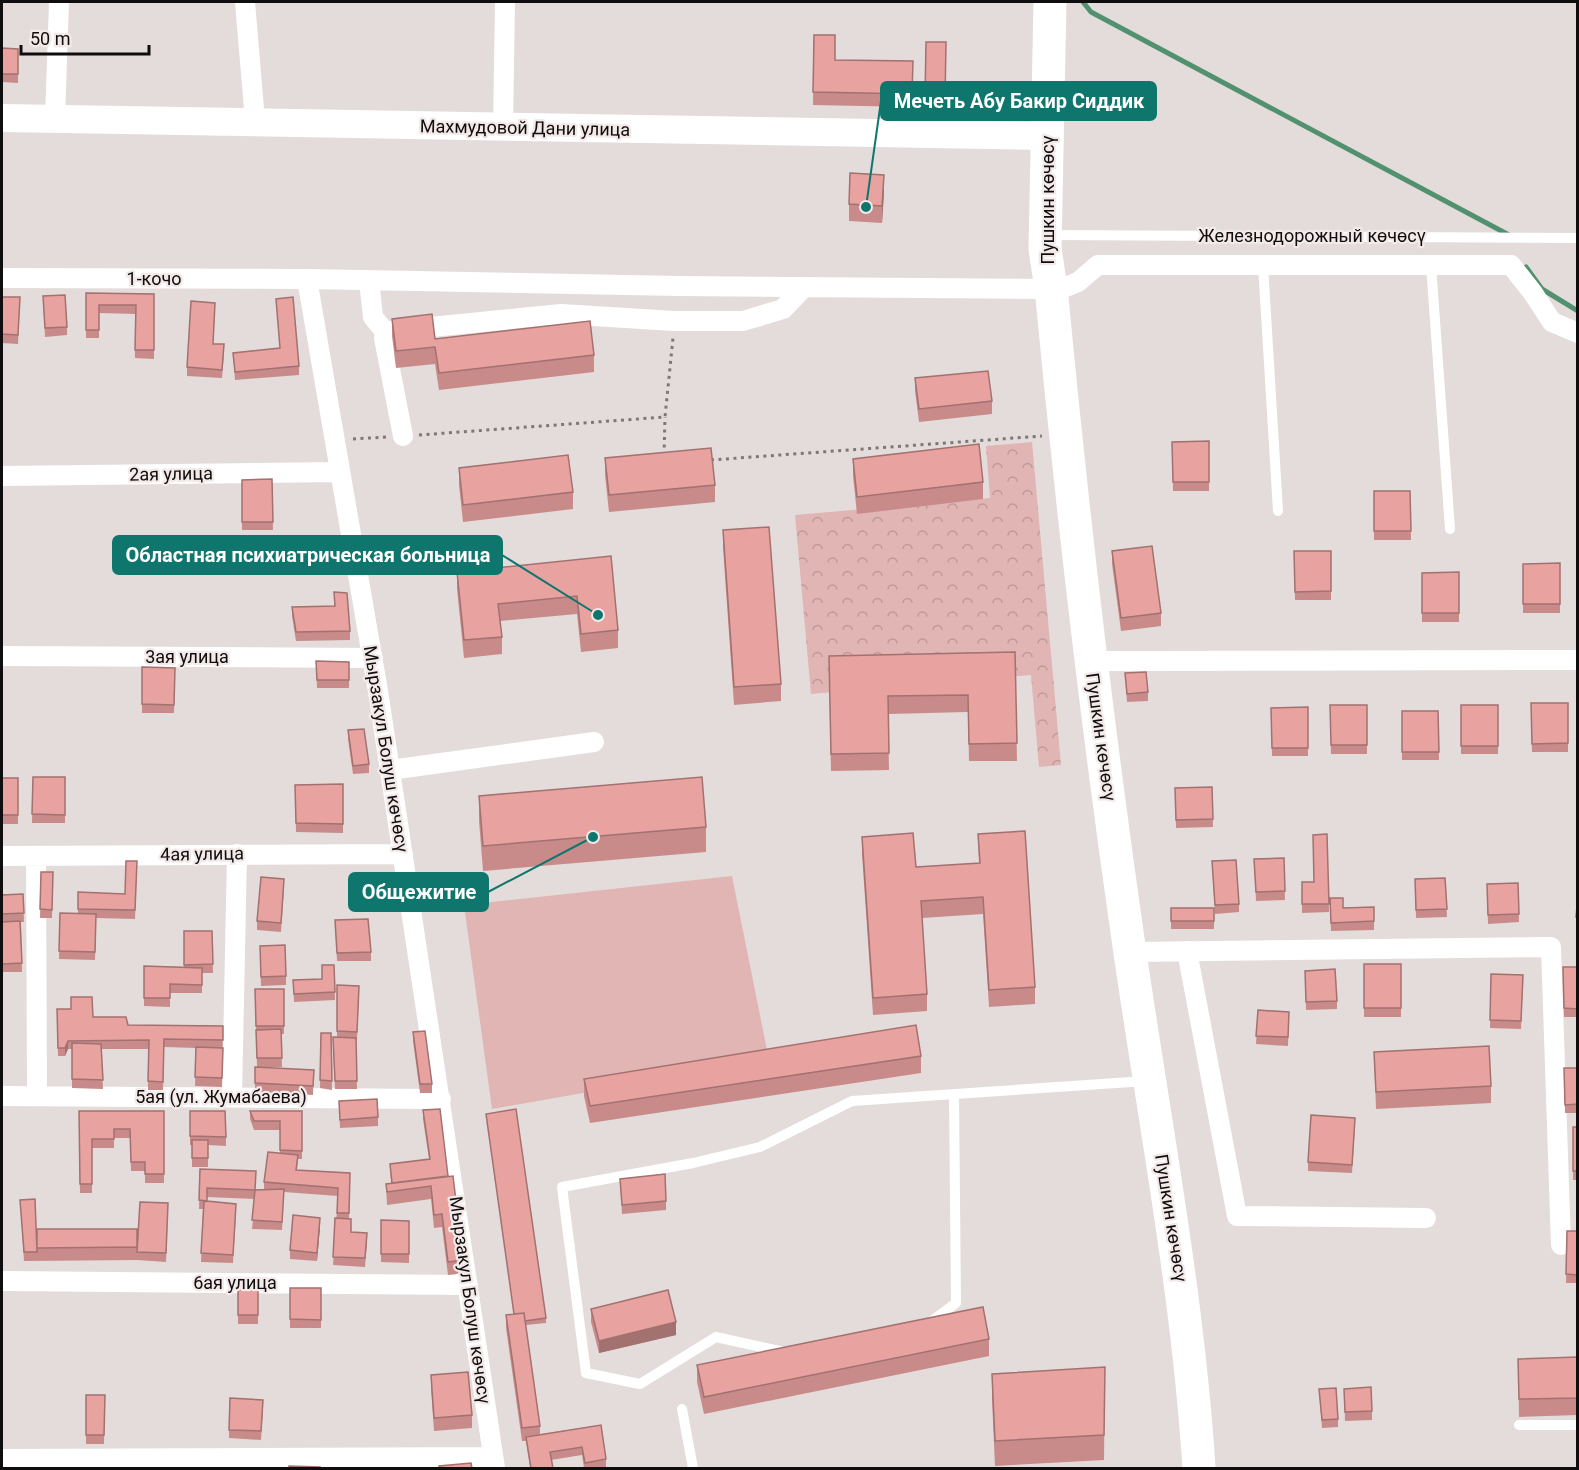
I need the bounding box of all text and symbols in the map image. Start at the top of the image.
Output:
scale bar [21,18,148,56]
text: 50 m [30,28,70,49]
callout: Мечеть Абу Бакир Сиддик [881,82,1156,120]
text: Мечеть Абу Бакир Сиддик [894,89,1145,113]
street label: Махмудовой Дани улица [420,115,630,140]
street label: Пушкин көчөсү [1037,135,1058,265]
street label: Железнодорожный көчөсү [1198,225,1426,246]
street label: 1-кочо [127,268,181,289]
street label: 2ая улица [129,462,213,485]
callout: Областная психиатрическая больница [113,536,502,574]
text: Областная психиатрическая больница [126,543,491,567]
street label: Мырзакул Болуш көчөсү [360,644,413,854]
street label: 3ая улица [145,646,229,667]
street label: Пушкин көчөсү [1082,672,1121,802]
street label: 4ая улица [160,842,244,865]
callout: Общежитие [349,873,488,911]
text: Общежитие [362,880,477,904]
street label: 5ая (ул. Жумабаева) [135,1086,307,1108]
street label: Пушкин көчөсү [1151,1152,1192,1283]
street label: Мырзакул Болуш көчөсү [446,1195,495,1405]
street label: 6ая улица [193,1272,277,1293]

